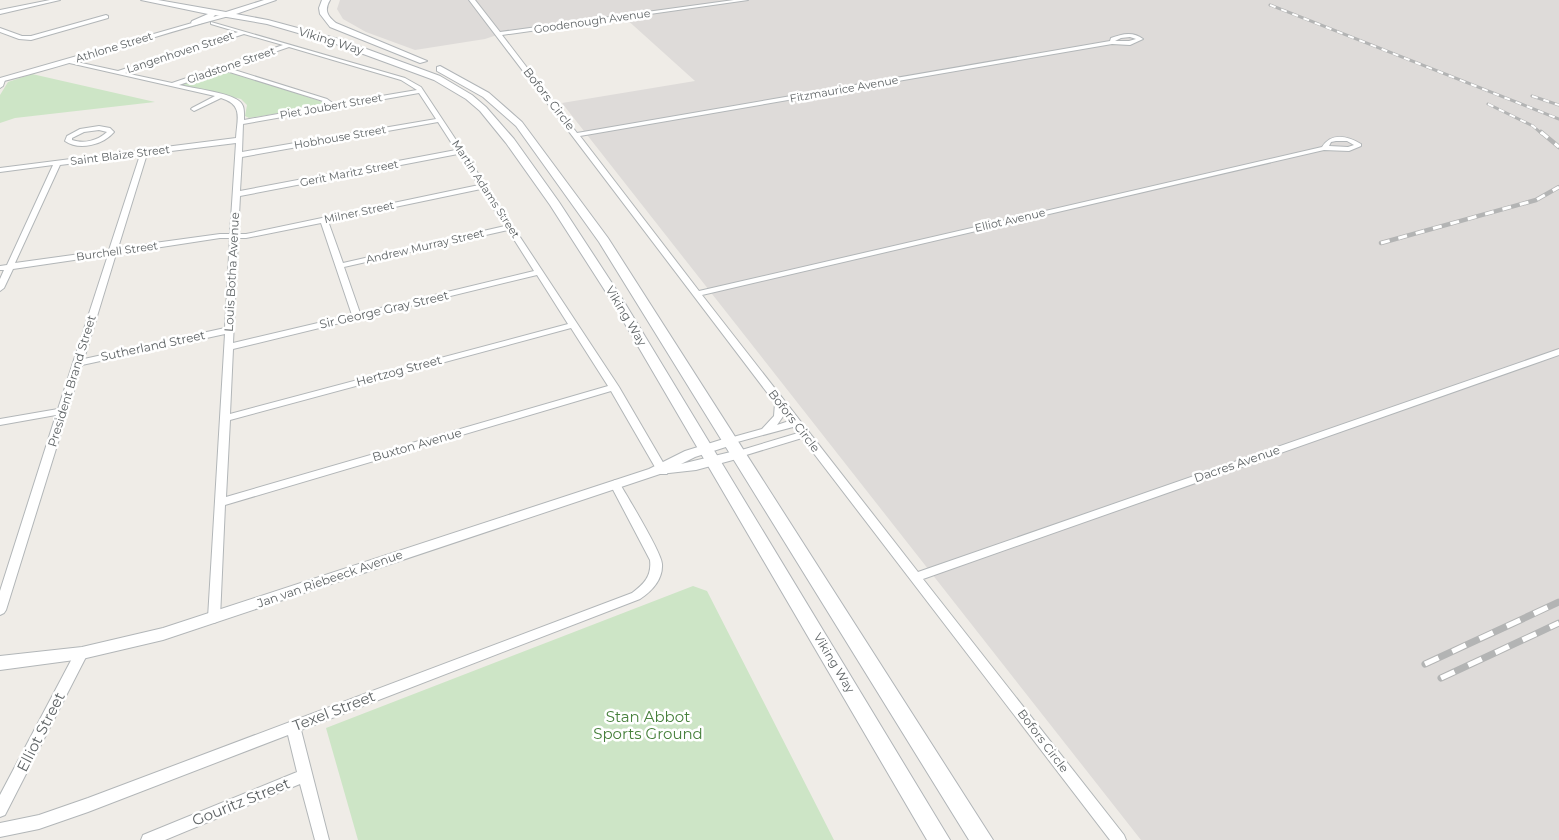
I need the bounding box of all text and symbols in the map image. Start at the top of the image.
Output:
street label: Goodenough Avenue [533,6,651,36]
street label: Viking Way [297,24,366,58]
street label: Athlone Street [74,28,155,65]
street label: Langenhoven Street [124,28,236,76]
street label: Gladstone Street [185,43,277,87]
street label: Bofors Circle [520,64,579,133]
street label: Fitzmaurice Avenue [789,73,900,105]
street label: Piet Joubert Street [279,90,384,122]
street label: Hobhouse Street [293,122,388,152]
street label: Martin Adams Street [449,137,523,241]
street label: Saint Blaize Street [70,142,171,168]
street label: Gerit Maritz Street [299,156,400,189]
street label: Milner Street [323,198,396,226]
street label: Elliot Avenue [973,205,1047,235]
street label: Louis Botha Avenue [221,212,242,332]
street label: Andrew Murray Street [365,225,486,266]
street label: Burchell Street [75,238,159,264]
street label: Viking Way [603,283,650,349]
street label: Sir George Gray Street [318,287,450,332]
street label: President Brand Street [44,313,99,449]
street label: Sutherland Street [99,327,207,364]
street label: Hertzog Street [354,352,443,389]
street label: Bofors Circle [765,386,824,455]
street label: Buxton Avenue [370,425,463,464]
street label: Dacres Avenue [1192,442,1282,485]
street label: Jan van Riebeeck Avenue [254,547,405,611]
street label: Viking Way [811,630,858,696]
street label: Texel Street [290,686,378,735]
street label: Elliot Street [12,689,69,775]
street label: Bofors Circle [1015,706,1072,775]
park label: Stan Abbot Sports Ground [593,707,703,743]
street label: Gouritz Street [189,773,293,830]

